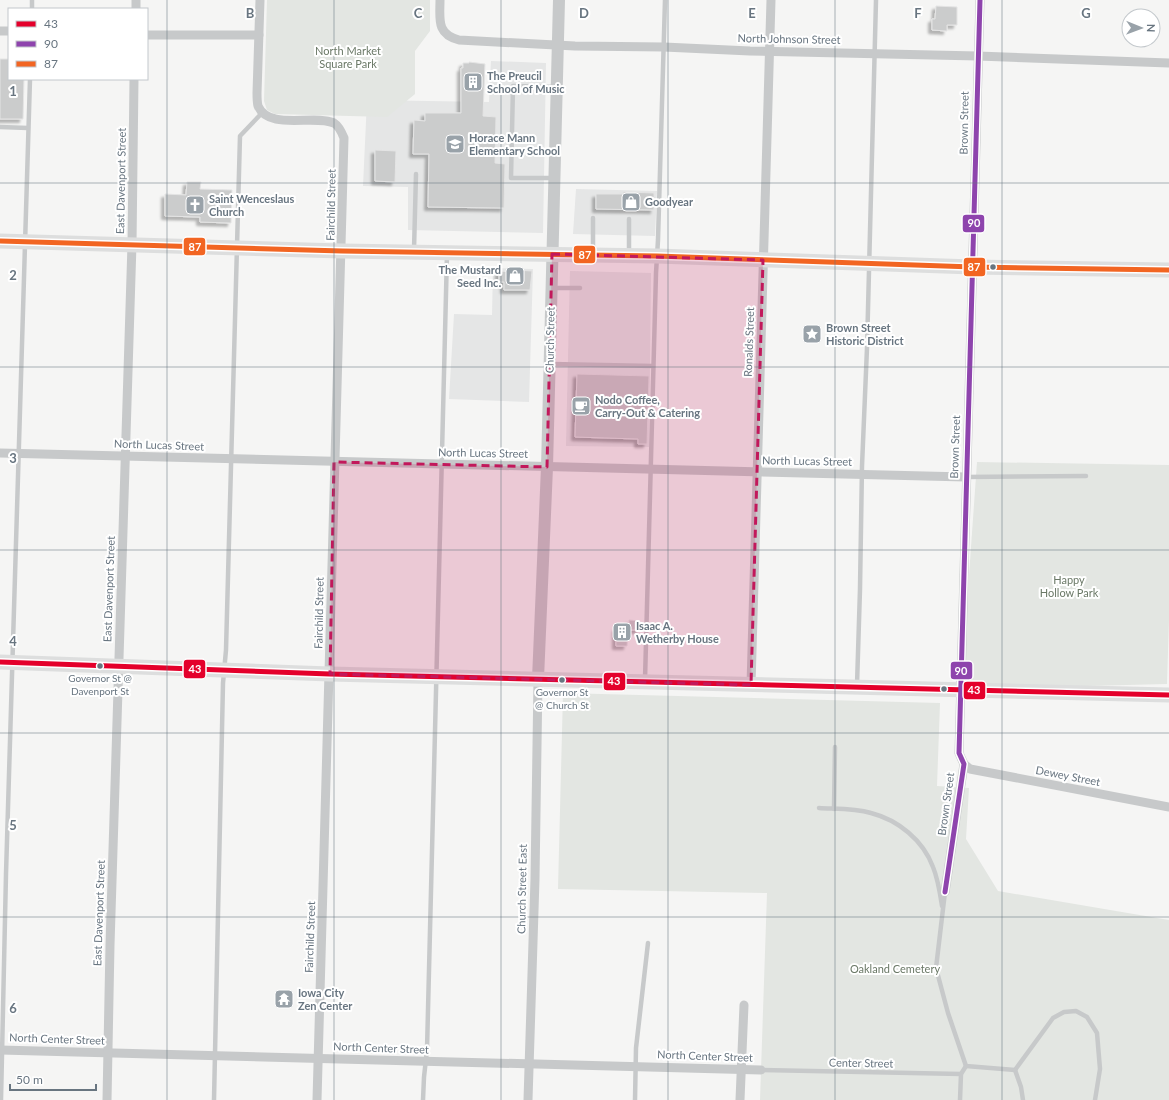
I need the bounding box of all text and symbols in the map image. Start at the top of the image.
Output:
text: B [246,5,255,21]
text: C [414,5,423,21]
text: D [579,5,589,21]
text: E [748,5,756,21]
text: F [914,5,922,21]
text: G [1081,5,1091,21]
legend [8,8,148,80]
north arrow [1121,8,1161,48]
text: 43 [44,16,58,31]
text: N [1145,24,1158,33]
street label: North Johnson Street [737,31,841,46]
text: 90 [44,36,58,51]
park label: North Market Square Park [315,44,381,70]
text: 87 [44,56,58,71]
place label: The Preucil School of Music [487,69,565,95]
building icon: The Preucil School of Music [462,71,484,93]
text: 1 [9,83,17,99]
street label: Brown Street [956,91,971,155]
street label: East Davenport Street [113,128,128,234]
place label: Horace Mann Elementary School [469,131,560,157]
school or university icon: Horace Mann Elementary School [444,133,466,155]
street label: Fairchild Street [323,169,338,241]
shop icon: Goodyear [620,191,642,213]
place label: Saint Wenceslaus Church [209,192,295,218]
church icon: Saint Wenceslaus Church [184,194,206,216]
place label: Goodyear [645,195,694,208]
line badge: 90 [962,214,985,233]
text: 90 [968,216,981,229]
line badge: 87 [183,237,206,256]
text: 87 [189,240,201,253]
line badge: 87 [573,245,596,264]
text: 87 [579,248,591,261]
line badge: 87 [963,257,986,277]
text: 87 [968,260,980,273]
unlabelled marker [988,262,998,272]
place label: The Mustard Seed Inc. [439,263,501,289]
shop icon: The Mustard Seed Inc. [504,265,526,287]
text: 2 [9,267,17,283]
street label: Church Street [542,307,557,373]
street label: Ronalds Street [741,307,756,377]
place label: Brown Street Historic District [826,321,904,347]
place icon: Brown Street Historic District [801,323,823,345]
place label: Nodo Coffee, Carry-Out & Catering [595,393,700,419]
cafe icon: Nodo Coffee, Carry-Out & Catering [570,395,592,417]
street label: Brown Street [947,415,962,479]
street label: North Lucas Street [114,436,204,453]
street label: North Lucas Street [438,445,528,460]
text: 3 [9,450,17,466]
street label: North Lucas Street [762,453,852,468]
street label: East Davenport Street [100,536,117,642]
park label: Happy Hollow Park [1040,573,1099,599]
street label: Fairchild Street [311,577,326,649]
place label: Isaac A. Wetherby House [636,619,719,645]
building icon: Isaac A. Wetherby House [611,621,633,643]
text: 4 [9,633,17,649]
line badge: 43 [183,659,206,679]
marker: Governor St @ Davenport St [95,661,105,671]
line badge: 90 [950,661,973,680]
text: 43 [189,662,201,675]
text: 90 [955,664,968,677]
place label: Governor St @ Davenport St [68,672,132,697]
line badge: 43 [603,672,626,691]
text: 43 [608,674,620,687]
marker: Governor St @ Church St [557,675,567,685]
line badge: 43 [963,681,986,700]
text: 43 [968,683,980,696]
unlabelled marker [939,684,949,694]
place label: Governor St @ Church St [535,686,589,711]
street label: Dewey Street [1035,763,1102,788]
street label: Brown Street [935,772,956,836]
text: 5 [9,817,17,833]
street label: Church Street East [514,844,529,934]
street label: East Davenport Street [90,860,107,966]
street label: Fairchild Street [302,901,317,973]
park label: Oakland Cemetery [850,962,940,975]
place label: Iowa City Zen Center [298,986,353,1012]
temple icon: Iowa City Zen Center [273,988,295,1010]
text: 6 [9,1000,17,1016]
street label: North Center Street [9,1030,105,1047]
street label: North Center Street [333,1039,429,1056]
street label: North Center Street [657,1047,753,1064]
street label: Center Street [829,1055,893,1070]
scale bar [10,1066,96,1092]
text: 50 m [16,1072,43,1087]

